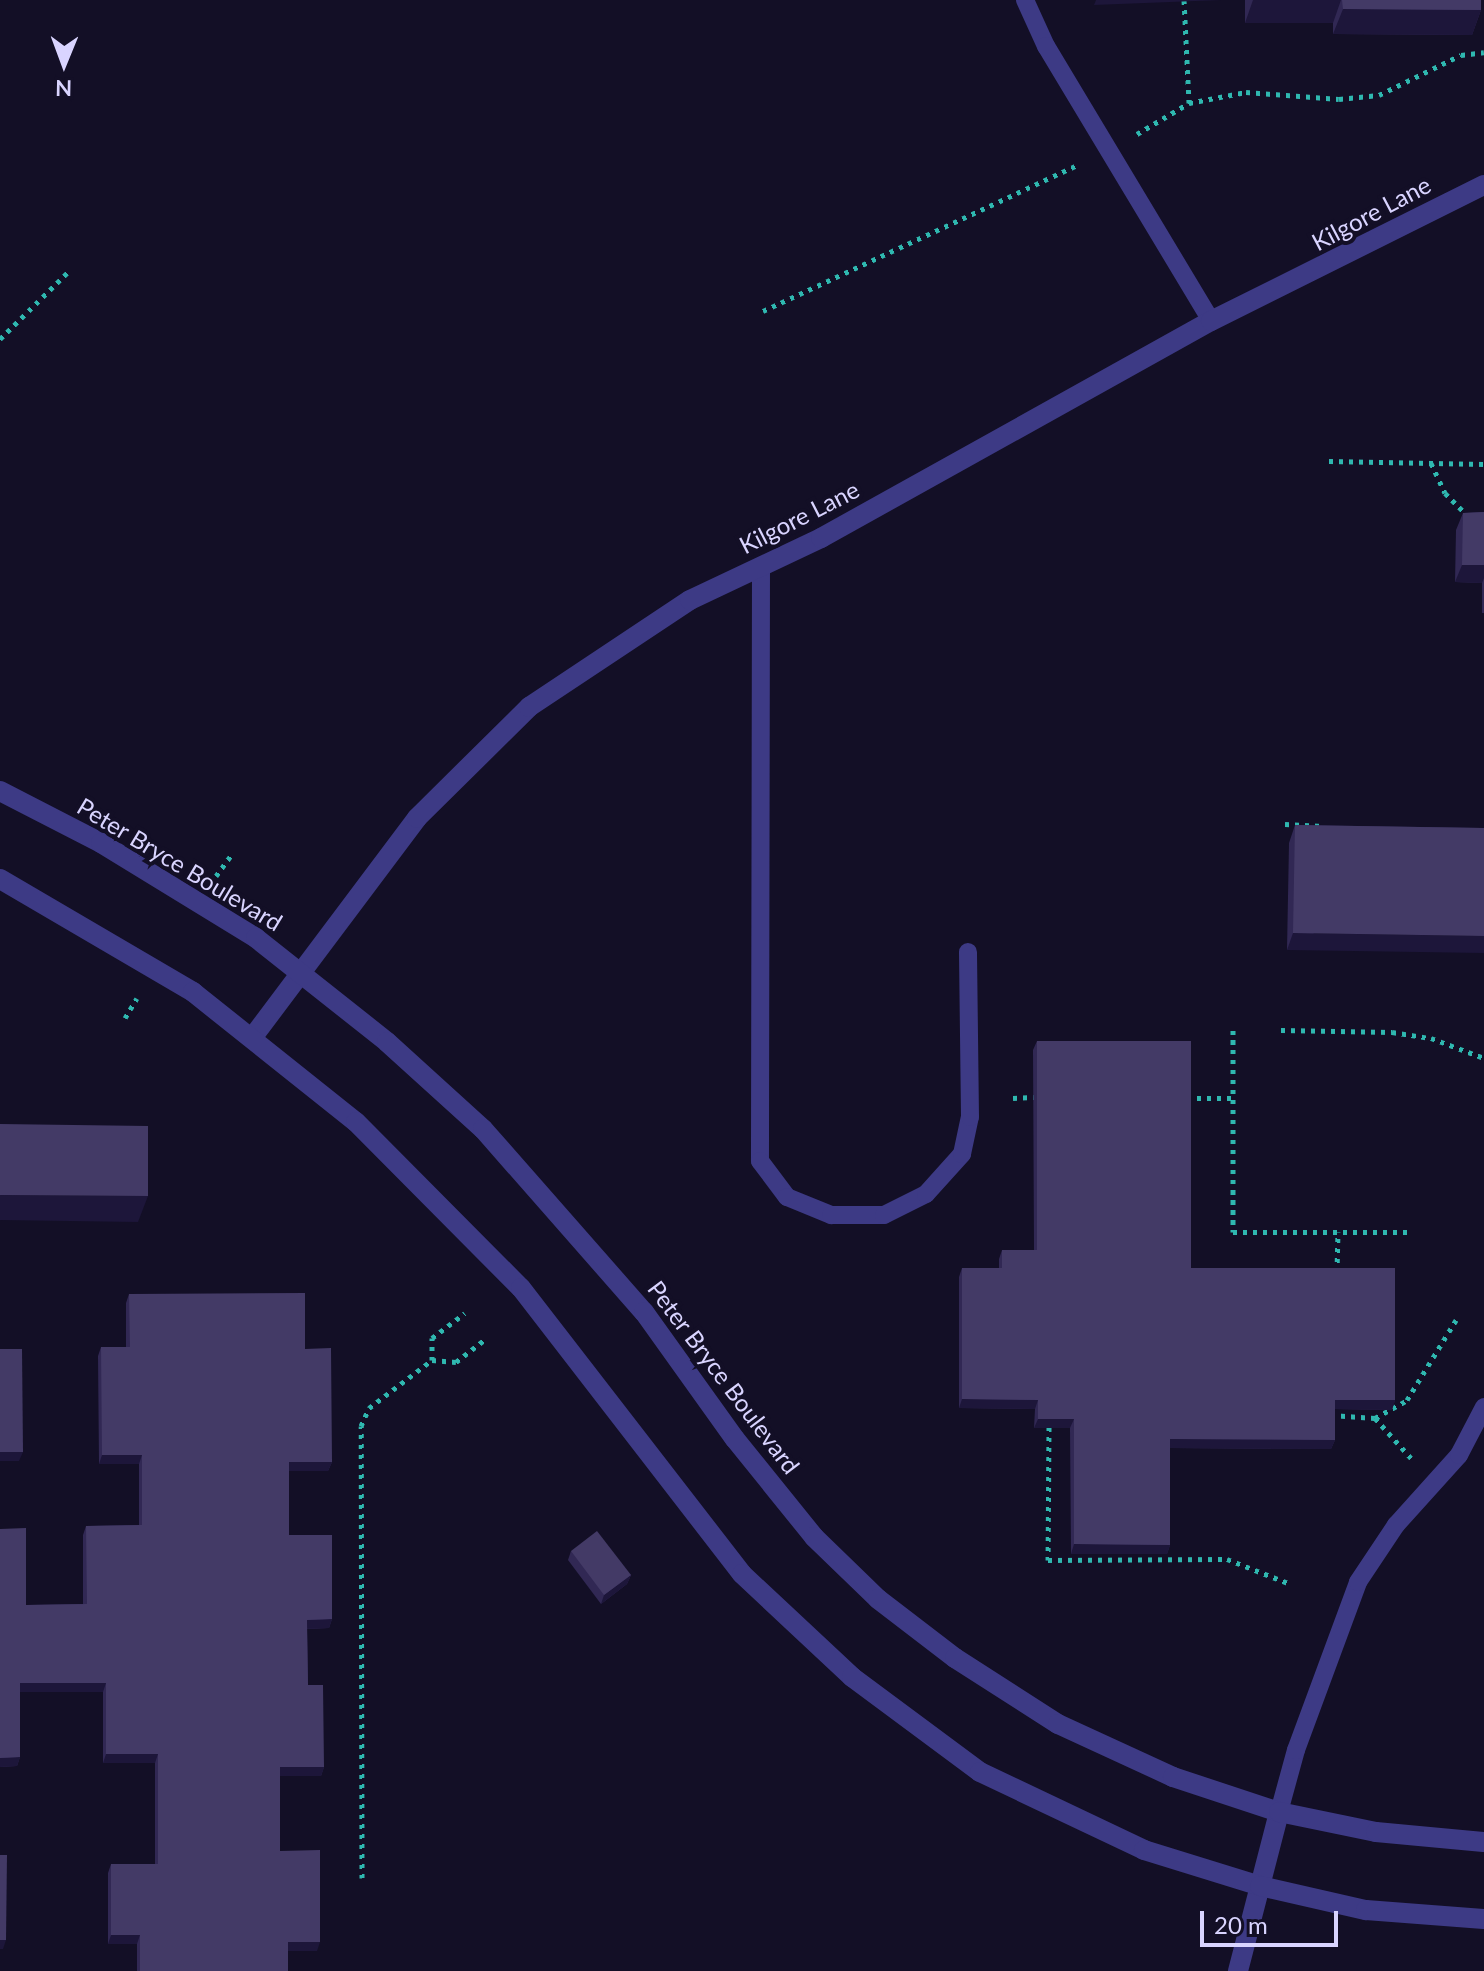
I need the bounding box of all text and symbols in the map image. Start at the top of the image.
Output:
north arrow [24,24,104,104]
text: N [55,75,72,102]
street label: Kilgore Lane [1307,170,1435,256]
street label: Kilgore Lane [734,475,864,559]
street label: Peter Bryce Boulevard [72,791,288,937]
street label: Peter Bryce Boulevard [642,1275,806,1479]
scale bar [1204,1895,1342,1945]
text: 20 m [1214,1910,1268,1939]

